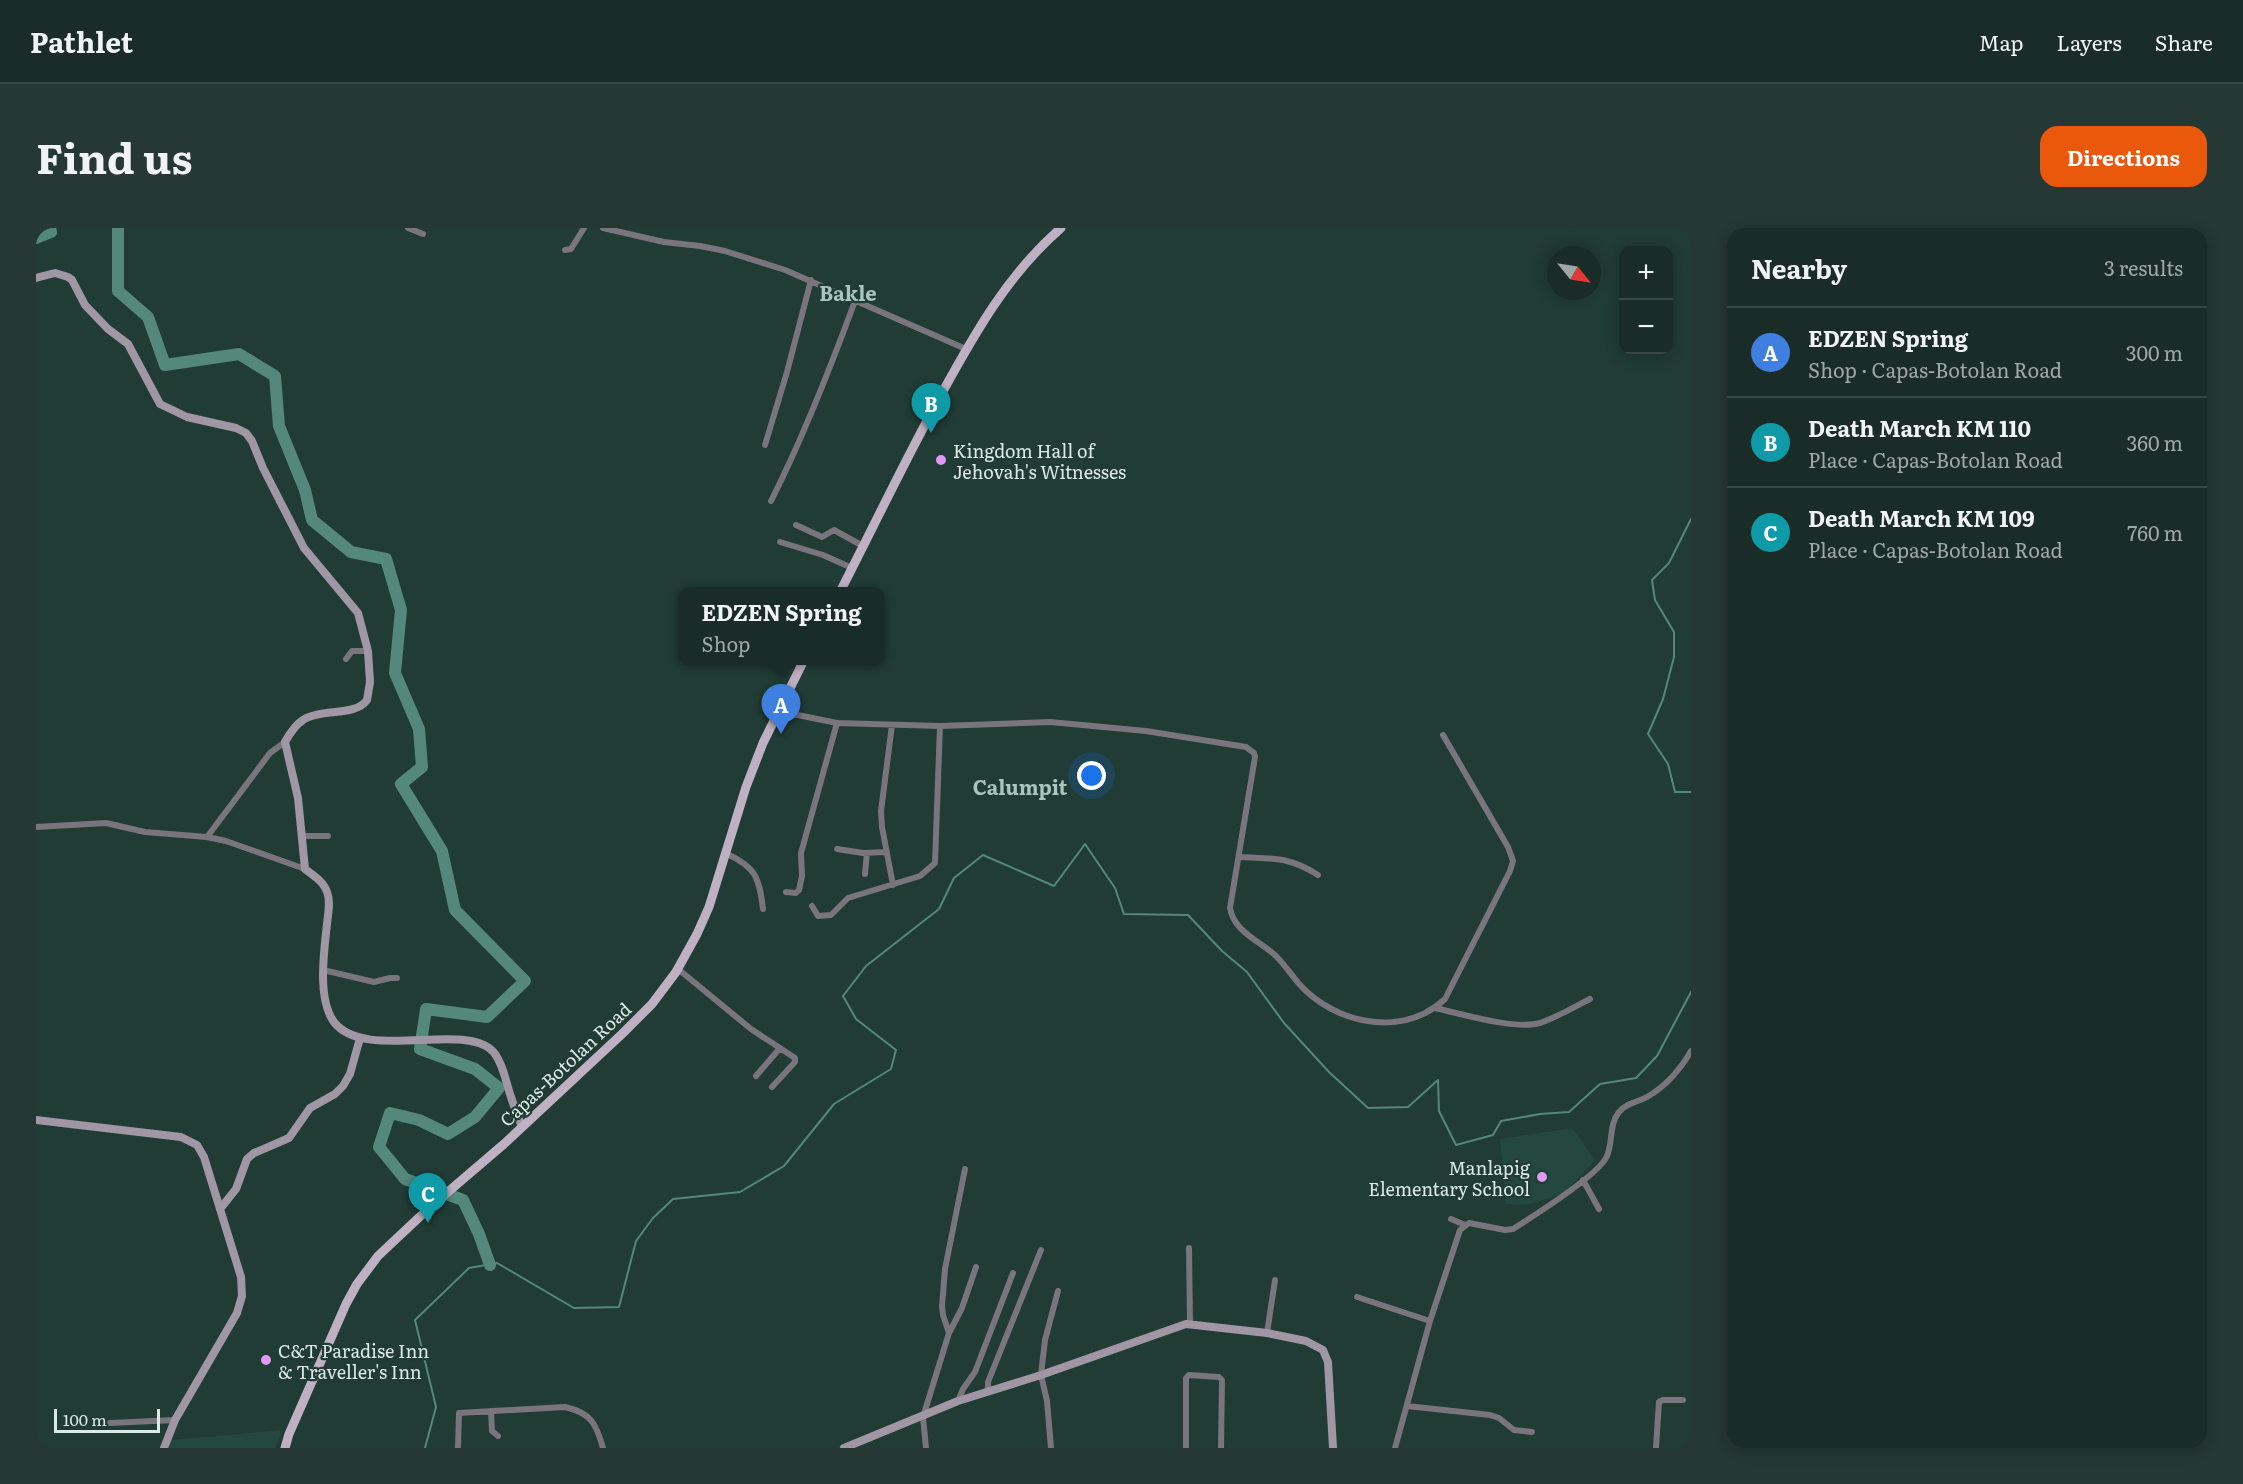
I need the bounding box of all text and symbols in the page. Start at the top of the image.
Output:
text: Pathlet [30,20,133,62]
text: Map [1979,26,2024,57]
text: Layers [2057,26,2122,57]
text: Share [2155,26,2213,57]
text: Find us [36,125,193,187]
button: Directions [2040,126,2207,187]
north arrow [1547,246,1601,300]
map controls [1619,246,1673,354]
button: + [1619,246,1673,300]
text: Nearby [1751,248,1847,287]
text: 3 results [2104,252,2183,282]
district label: Bakle [819,277,877,307]
button: − [1619,300,1673,354]
text: EDZEN Spring [1808,321,1968,354]
text: A [1763,337,1778,367]
text: 300 m [2126,337,2183,367]
text: Shop · Capas-Botolan Road [1808,354,2062,384]
pin: B [912,384,950,433]
text: Death March KM 110 [1808,411,2031,444]
text: B [1764,427,1777,457]
text: 360 m [2126,427,2183,457]
place label: Kingdom Hall of Jehovah's Witnesses [953,437,1126,485]
text: Place · Capas-Botolan Road [1808,444,2063,474]
marker: Kingdom Hall of Jehovah's Witnesses [934,453,948,467]
text: Death March KM 109 [1808,501,2035,534]
text: C [1763,517,1778,547]
text: 760 m [2127,517,2183,547]
text: Place · Capas-Botolan Road [1808,534,2063,564]
popup [678,587,885,665]
text: EDZEN Spring [701,595,862,628]
text: Shop [701,628,750,658]
pin: A [762,684,800,734]
your location [1077,761,1106,790]
district label: Calumpit [973,771,1068,801]
street label: Capas-Botolan Road [493,996,637,1132]
place label: Manlapig Elementary School [1368,1154,1531,1202]
marker: Manlapig Elementary School [1535,1170,1549,1184]
pin: C [408,1174,448,1223]
place label: C&T Paradise Inn & Traveller's Inn [278,1337,429,1385]
marker: C&T Paradise Inn & Traveller's Inn [259,1353,273,1367]
scale bar [54,1406,160,1434]
text: 100 m [63,1407,107,1431]

